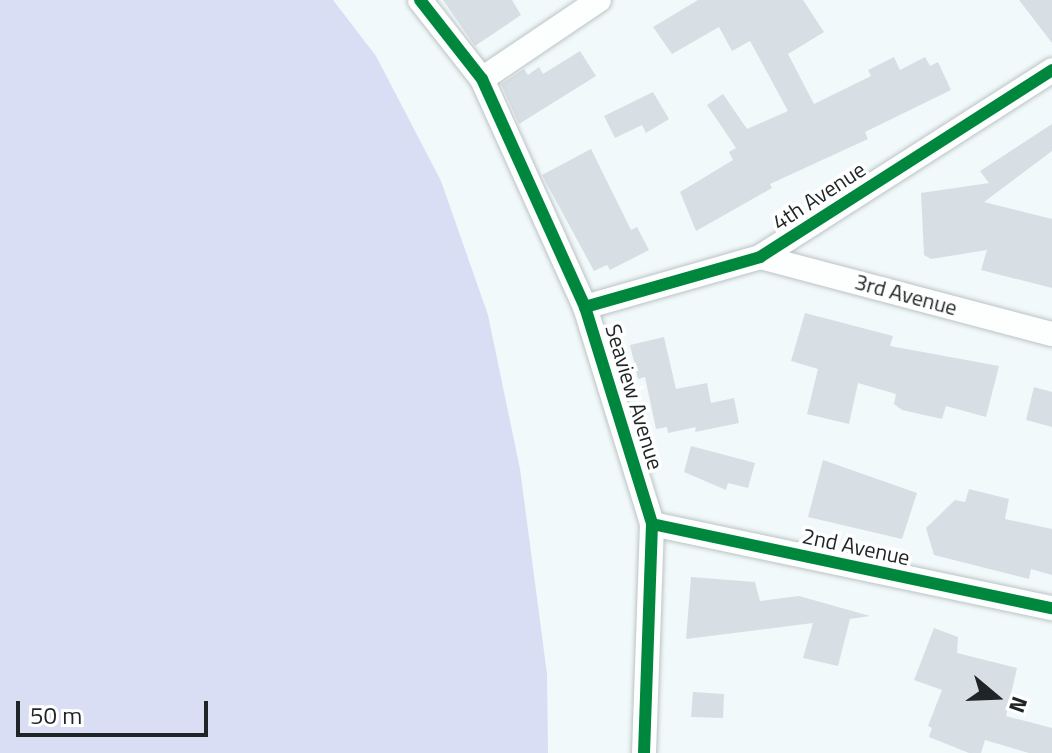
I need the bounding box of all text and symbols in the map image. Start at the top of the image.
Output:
street label: 4th Avenue [768,156,870,236]
street label: 3rd Avenue [852,269,960,321]
street label: Seaview Avenue [599,321,669,473]
street label: 2nd Avenue [800,523,912,571]
north arrow [956,657,1036,737]
scale bar [20,685,212,735]
text: N [1000,692,1037,718]
text: 50 m [30,697,82,733]

